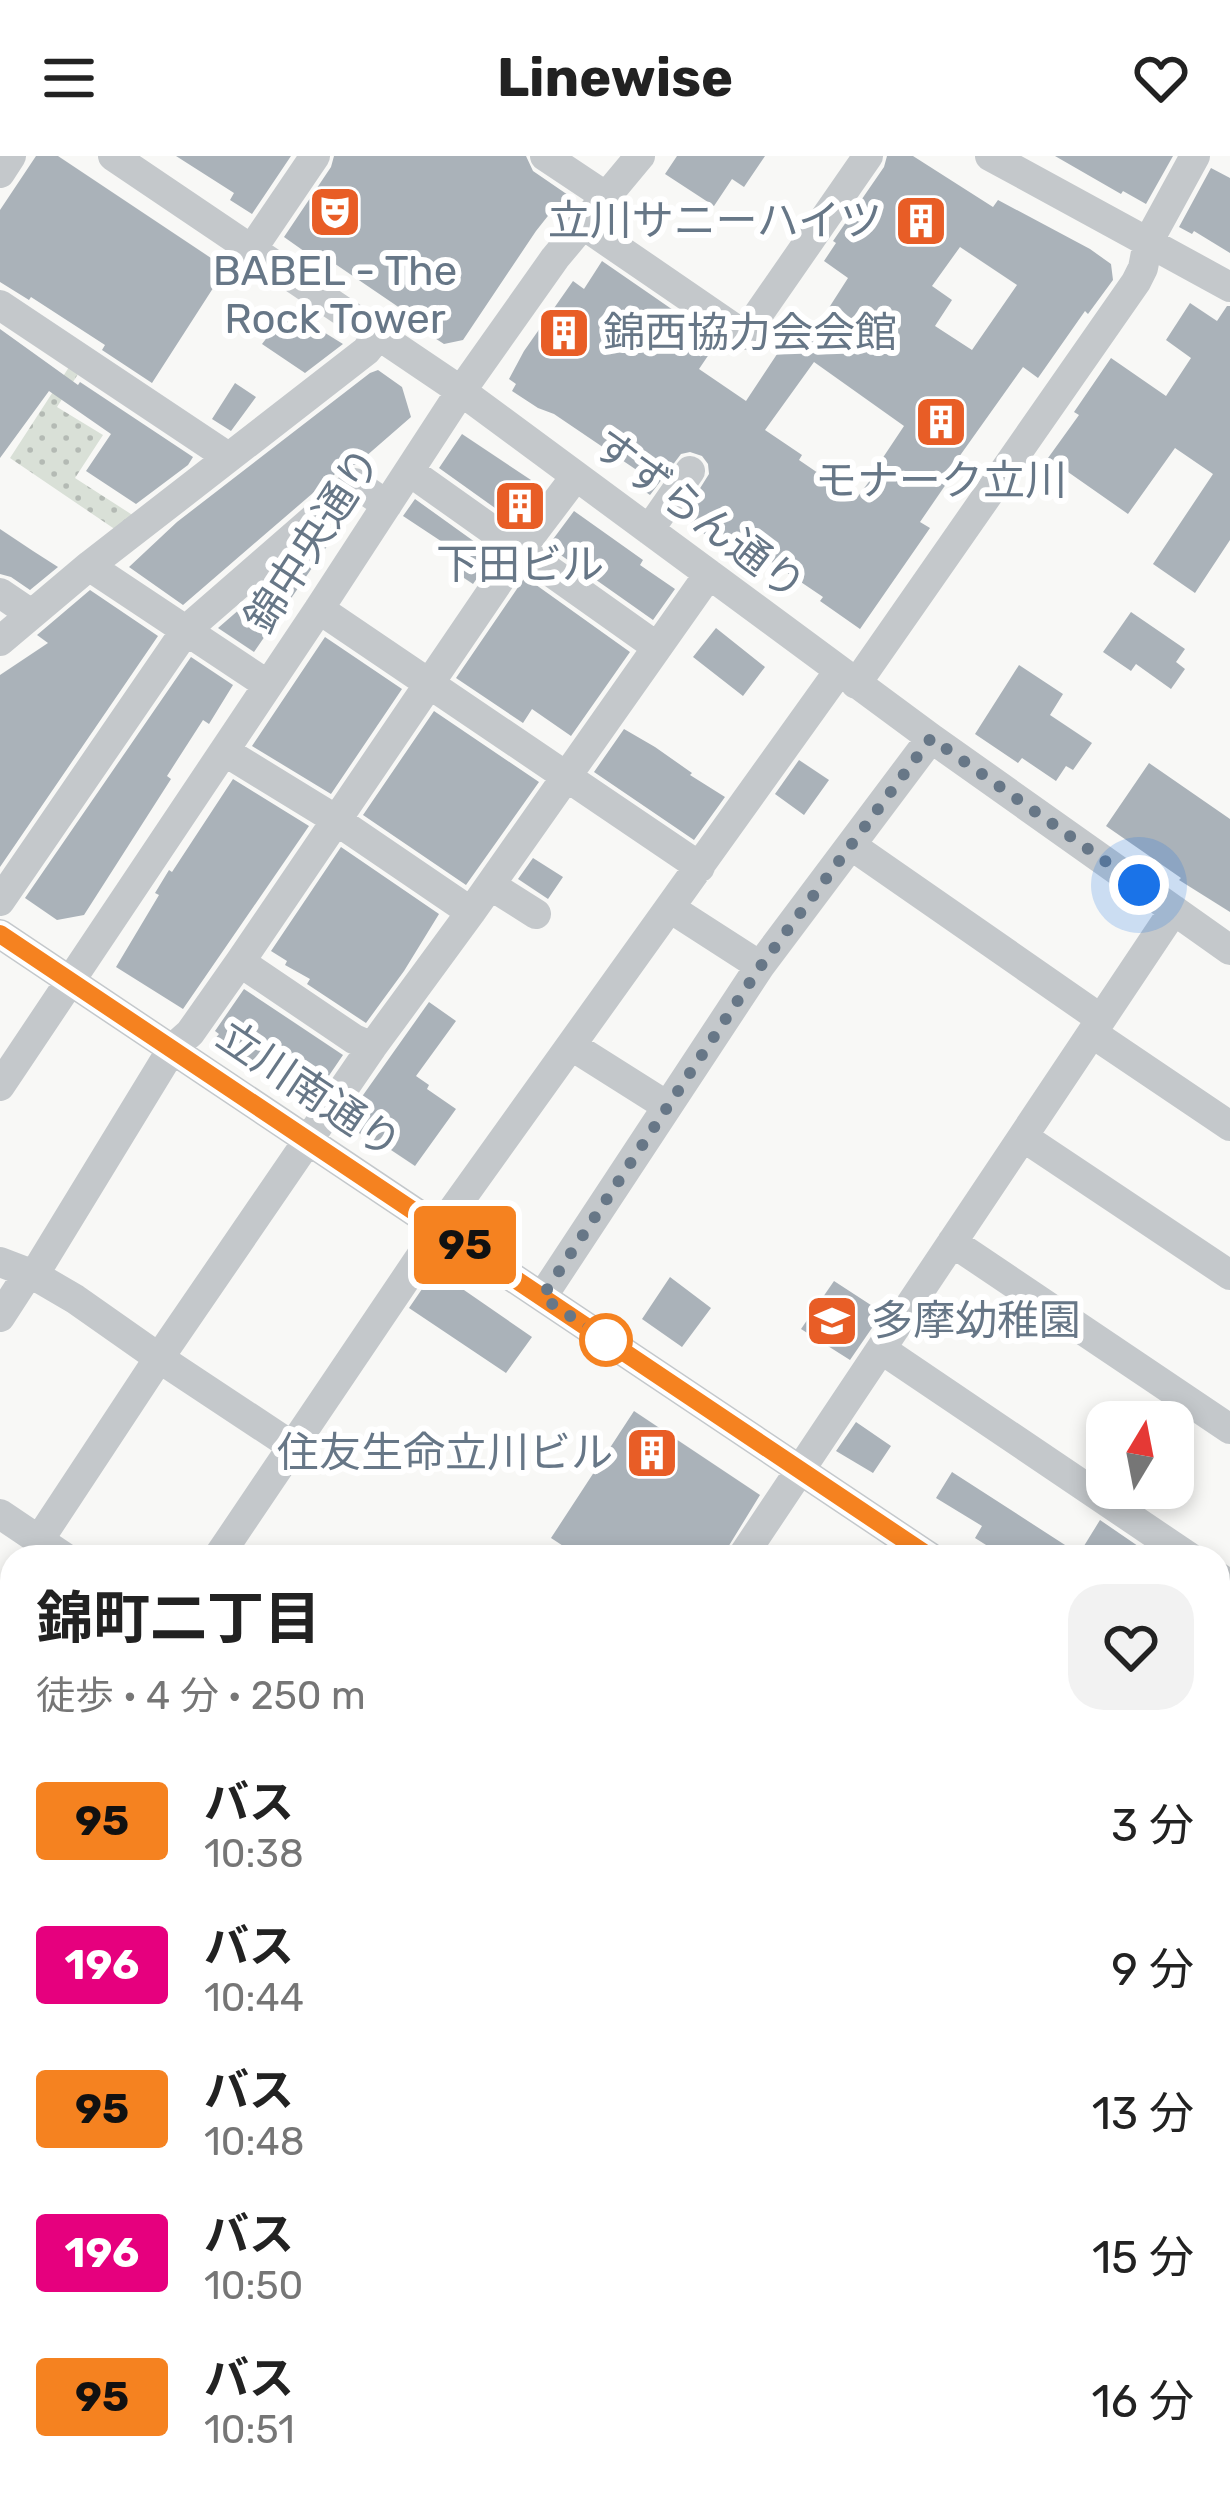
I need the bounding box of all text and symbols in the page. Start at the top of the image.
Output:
icon: menu [36,45,102,111]
icon: heart [1128,45,1194,111]
text: Linewise [497,46,733,110]
theatre icon: BABEL - The Rock Tower [307,184,363,240]
building icon: 立川サニーハイツ [893,193,949,249]
place label: 立川サニーハイツ [548,196,882,246]
place label: BABEL - The Rock Tower [213,246,457,344]
building icon: 錦西協力会会館 [536,305,592,361]
place label: 錦西協力会会館 [603,308,897,358]
building icon: モナーク立川 [913,394,969,450]
street label: すずらん通り [583,419,815,611]
street label: 錦中央通り [235,438,391,642]
place label: モナーク立川 [815,456,1067,506]
building icon: 下田ビル [492,478,548,534]
place label: 下田ビル [436,540,604,590]
your location [1109,855,1169,915]
street label: 立川南通り [208,1011,410,1169]
line badge: 95 [411,1206,519,1284]
text: 95 [438,1220,492,1270]
school or university icon: 多摩幼稚園 [804,1293,860,1349]
place label: 多摩幼稚園 [871,1296,1081,1346]
unlabelled marker [581,1315,631,1365]
north arrow [1086,1401,1194,1509]
map controls [1086,1401,1194,1509]
building icon: 住友生命立川ビル [624,1425,680,1481]
place label: 住友生命立川ビル [277,1428,613,1478]
button: heart [1068,1584,1194,1710]
text: 錦町二丁目 [36,1585,321,1652]
text: 徒歩 · 4 分 · 250 m [36,1673,366,1719]
text: バス [204,1776,294,1829]
text: 95 [75,1796,129,1846]
text: 3 分 [1111,1799,1194,1852]
text: 10:38 [204,1831,304,1877]
text: バス [204,1920,294,1973]
text: 196 [65,1940,139,1990]
text: 9 分 [1111,1943,1194,1996]
text: 10:44 [204,1975,304,2021]
text: バス [204,2064,294,2117]
text: 95 [75,2084,129,2134]
text: 13 分 [1092,2087,1194,2140]
text: 10:48 [204,2119,304,2165]
text: バス [204,2208,294,2261]
text: 196 [65,2228,139,2278]
text: 15 分 [1092,2231,1194,2284]
text: 10:50 [204,2263,303,2309]
text: バス [204,2352,294,2405]
text: 95 [75,2372,129,2422]
text: 16 分 [1092,2375,1194,2428]
text: 10:51 [204,2407,295,2453]

